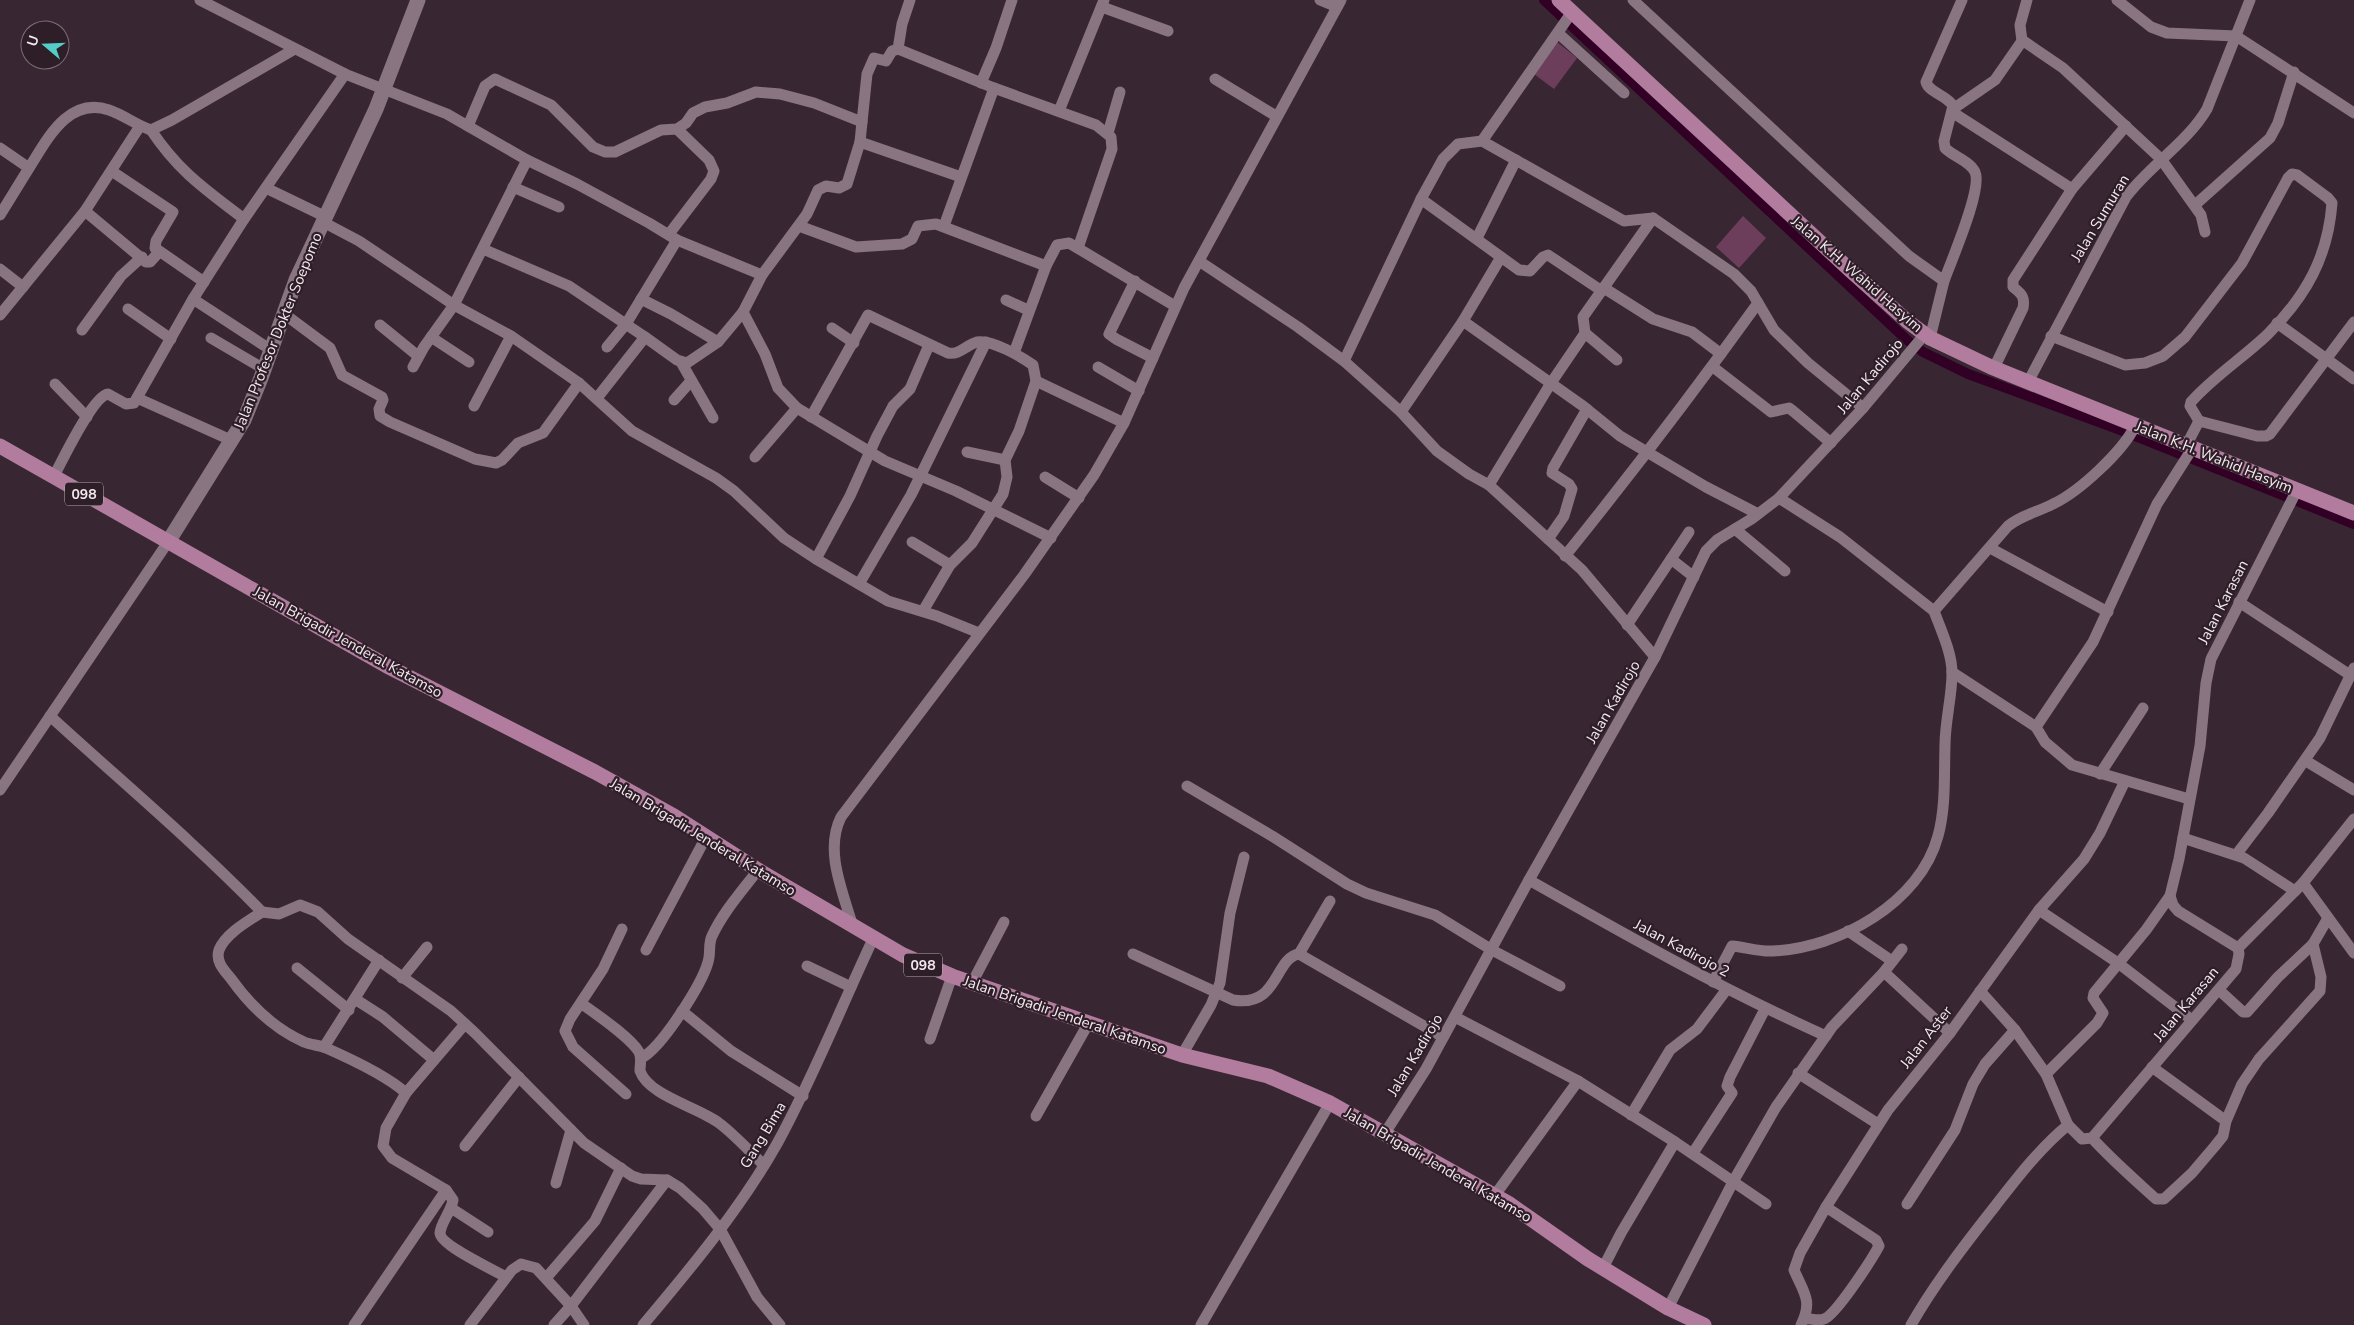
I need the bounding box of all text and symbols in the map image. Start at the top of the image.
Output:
north arrow [20,20,70,70]
text: U [23,33,44,49]
street label: Jalan Sumuran [2066,171,2134,266]
street label: Jalan K.H. Wahid Hasyim [1786,211,1927,337]
street label: Jalan Profesor Dokter Soepomo [229,229,327,433]
street label: Jalan Kadirojo [1832,334,1907,419]
street label: Jalan K.H. Wahid Hasyim [2131,416,2296,498]
road number: 098 [65,482,103,506]
street label: Jalan Karasan [2193,557,2253,648]
street label: Jalan Brigadir Jenderal Katamso [249,581,446,702]
street label: Jalan Kadirojo [1581,657,1645,748]
street label: Jalan Brigadir Jenderal Katamso [606,773,800,901]
street label: Jalan Kadirojo 2 [1630,914,1733,982]
road number: 098 [904,954,942,976]
street label: Jalan Karasan [2148,962,2223,1046]
street label: Jalan Brigadir Jenderal Katamso [960,970,1169,1059]
street label: Jalan Aster [1895,1001,1957,1073]
street label: Jalan Kadirojo [1382,1010,1447,1101]
street label: Gang Bima [735,1098,791,1172]
street label: Jalan Brigadir Jenderal Katamso [1340,1103,1535,1227]

